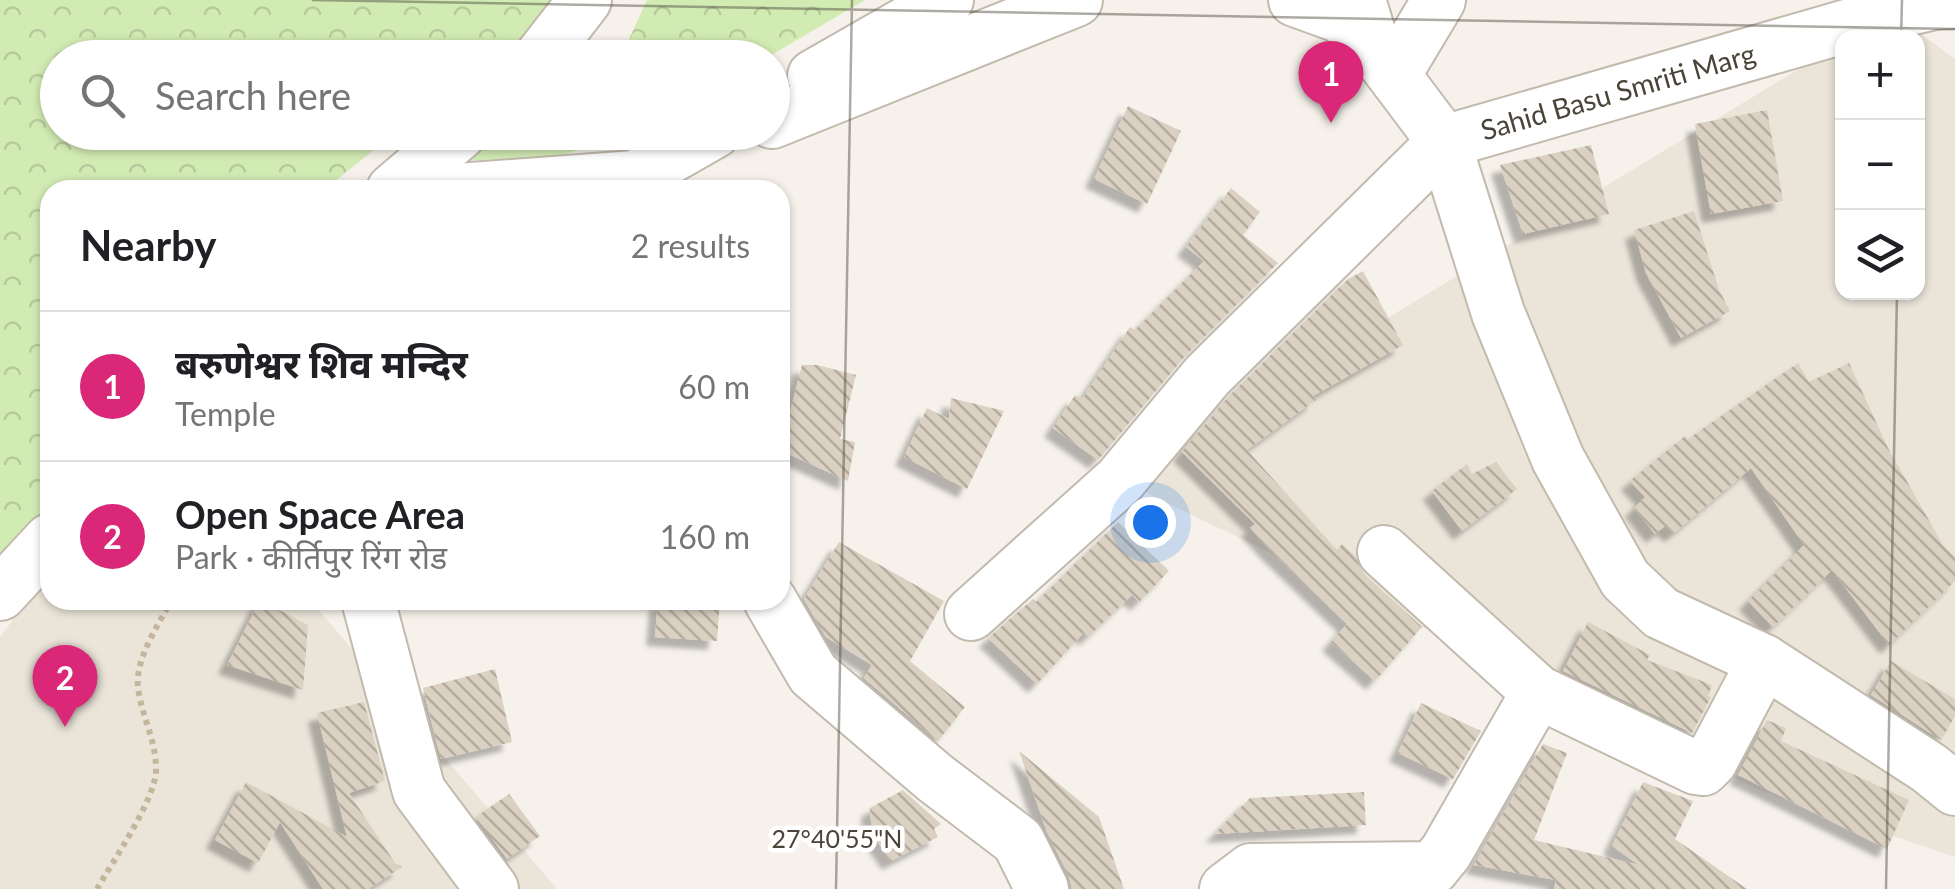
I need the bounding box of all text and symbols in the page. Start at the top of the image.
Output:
map controls [1835,30,1925,300]
button: + [1835,30,1925,120]
street label: Sahid Basu Smriti Marg [1477,36,1759,147]
search box [40,40,790,150]
pin: 1 [1298,41,1364,123]
icon: search [75,68,130,123]
text: Search here [155,72,351,118]
button: − [1835,120,1925,210]
button: layers [1835,210,1925,300]
text: Nearby [80,220,217,270]
text: 2 results [631,226,750,265]
text: बरुणेश्वर शिव मन्दिर [175,340,468,386]
text: 1 [103,367,122,406]
text: 60 m [678,367,750,406]
text: Temple [175,394,276,433]
text: Open Space Area [175,491,465,537]
your location [1125,497,1176,548]
text: 2 [103,517,122,556]
text: 160 m [660,517,750,556]
text: Park · कीर्तिपुर रिंग रोड [175,537,447,576]
pin: 2 [32,644,98,727]
text: 27°40'55"N [772,823,902,853]

